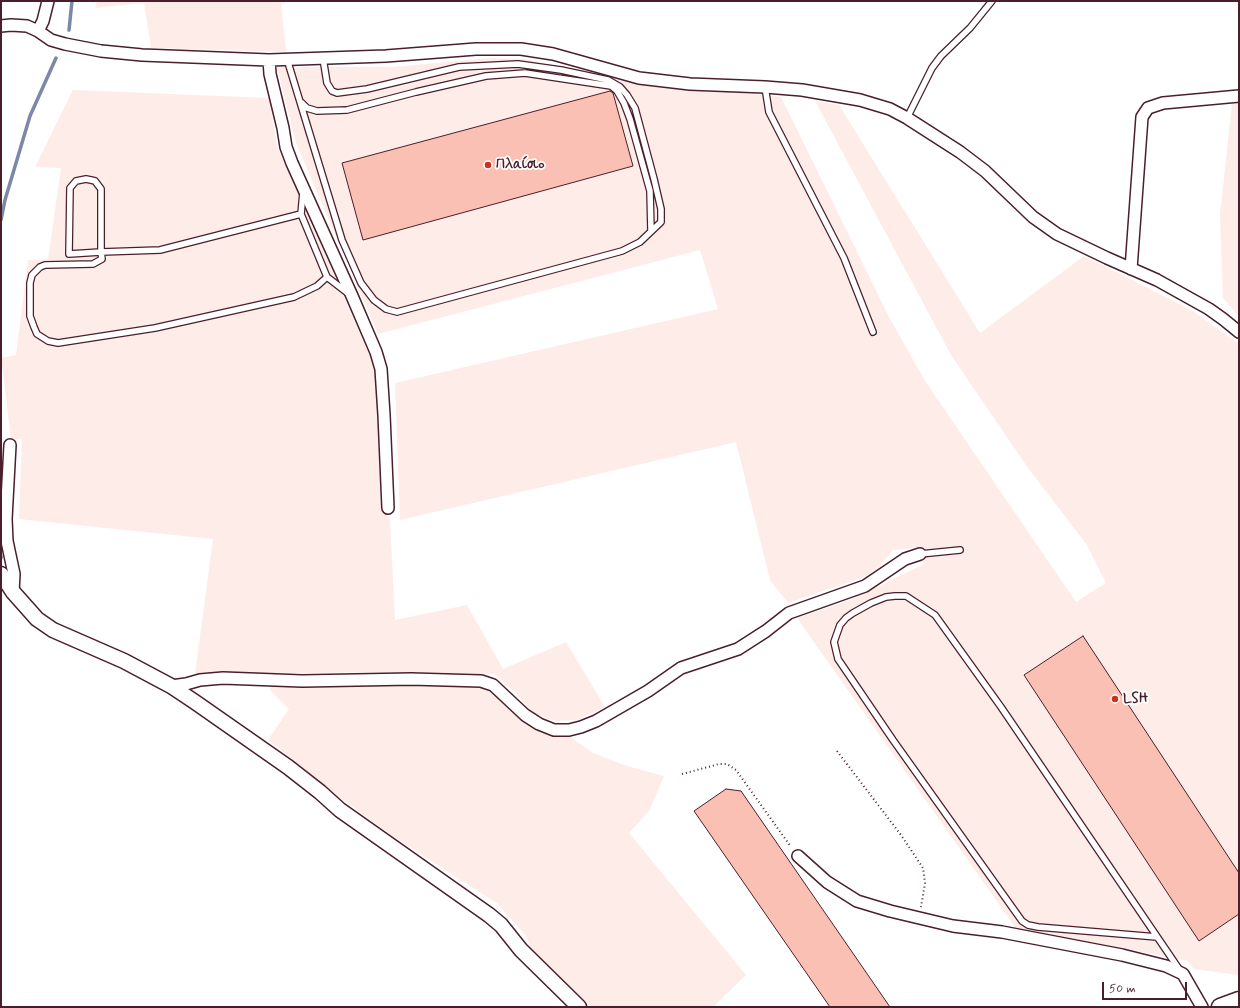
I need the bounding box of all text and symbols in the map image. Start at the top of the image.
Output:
place label: Πλαίσιο [496,157,544,173]
marker: Πλαίσιο [483,160,493,170]
place label: LSH [1123,691,1148,707]
marker: LSH [1110,694,1120,704]
scale bar [1104,974,1189,1000]
text: 50 m [1109,981,1136,997]

